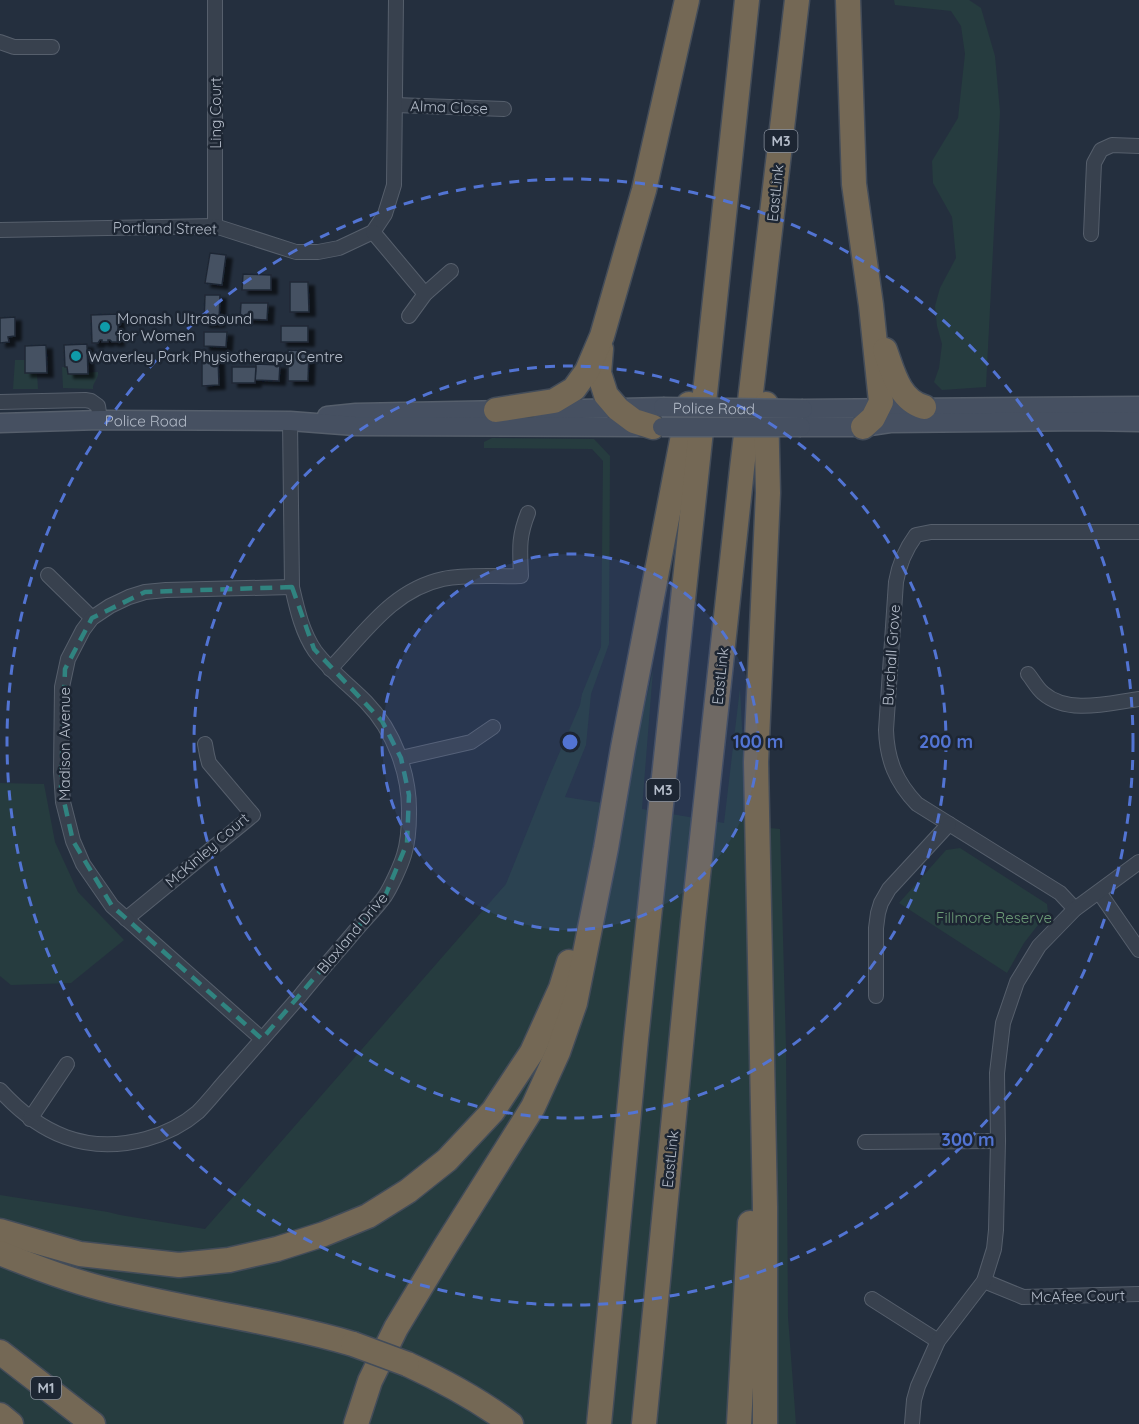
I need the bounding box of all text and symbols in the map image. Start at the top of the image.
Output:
street label: Ling Court [206,77,225,149]
street label: Alma Close [410,96,488,118]
road number: M3 [764,130,798,152]
street label: EastLink [763,163,787,223]
street label: Portland Street [113,218,217,238]
place label: Monash Ultrasound for Women [117,309,252,345]
marker: Monash Ultrasound for Women [98,320,112,334]
place label: Waverley Park Physiotherapy Centre [88,347,343,366]
marker: Waverley Park Physiotherapy Centre [69,349,83,363]
street label: Police Road [673,398,755,418]
street label: Police Road [105,411,187,430]
street label: Burchall Grove [878,604,904,706]
street label: EastLink [708,646,732,706]
street label: Madison Avenue [55,687,74,801]
text: 100 m [733,730,783,753]
text: 200 m [919,730,973,753]
centre of rings [560,732,580,752]
road number: M3 [646,779,680,801]
street label: McKinley Court [161,808,253,892]
street label: Blaxland Drive [313,889,391,977]
park label: Fillmore Reserve [936,908,1052,927]
text: 300 m [941,1128,995,1151]
street label: EastLink [658,1129,682,1189]
street label: McAfee Court [1031,1286,1125,1306]
road number: M1 [31,1377,61,1399]

